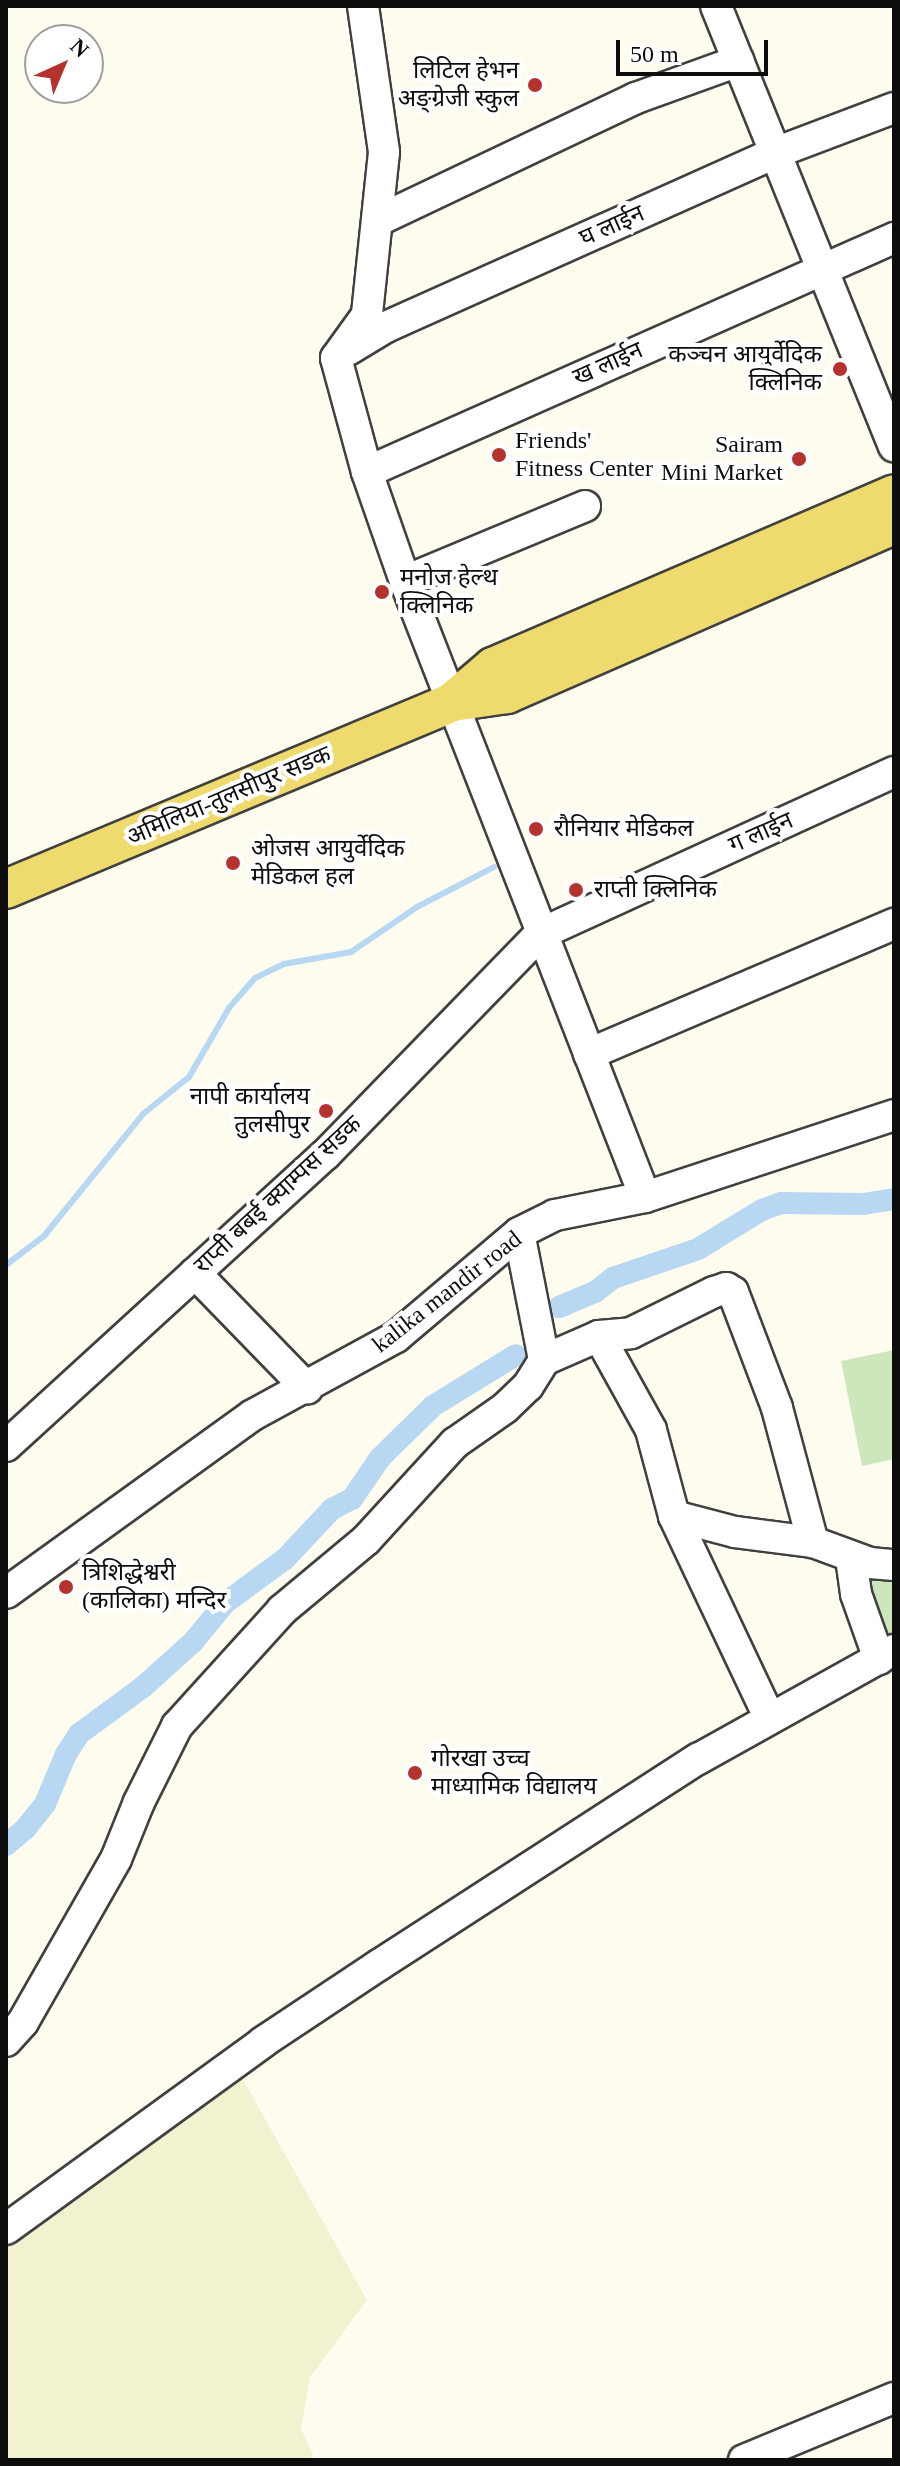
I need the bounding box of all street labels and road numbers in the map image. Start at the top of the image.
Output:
street label: घ लाईन [575,199,649,253]
street label: ख लाईन [569,336,647,392]
street label: अमिलिया-तुलसीपुर सडक [123,740,335,852]
street label: ग लाईन [724,806,798,860]
street label: राप्ती बबई क्याम्पस सडक [188,1110,368,1280]
street label: kalika mandir road [367,1225,527,1359]

